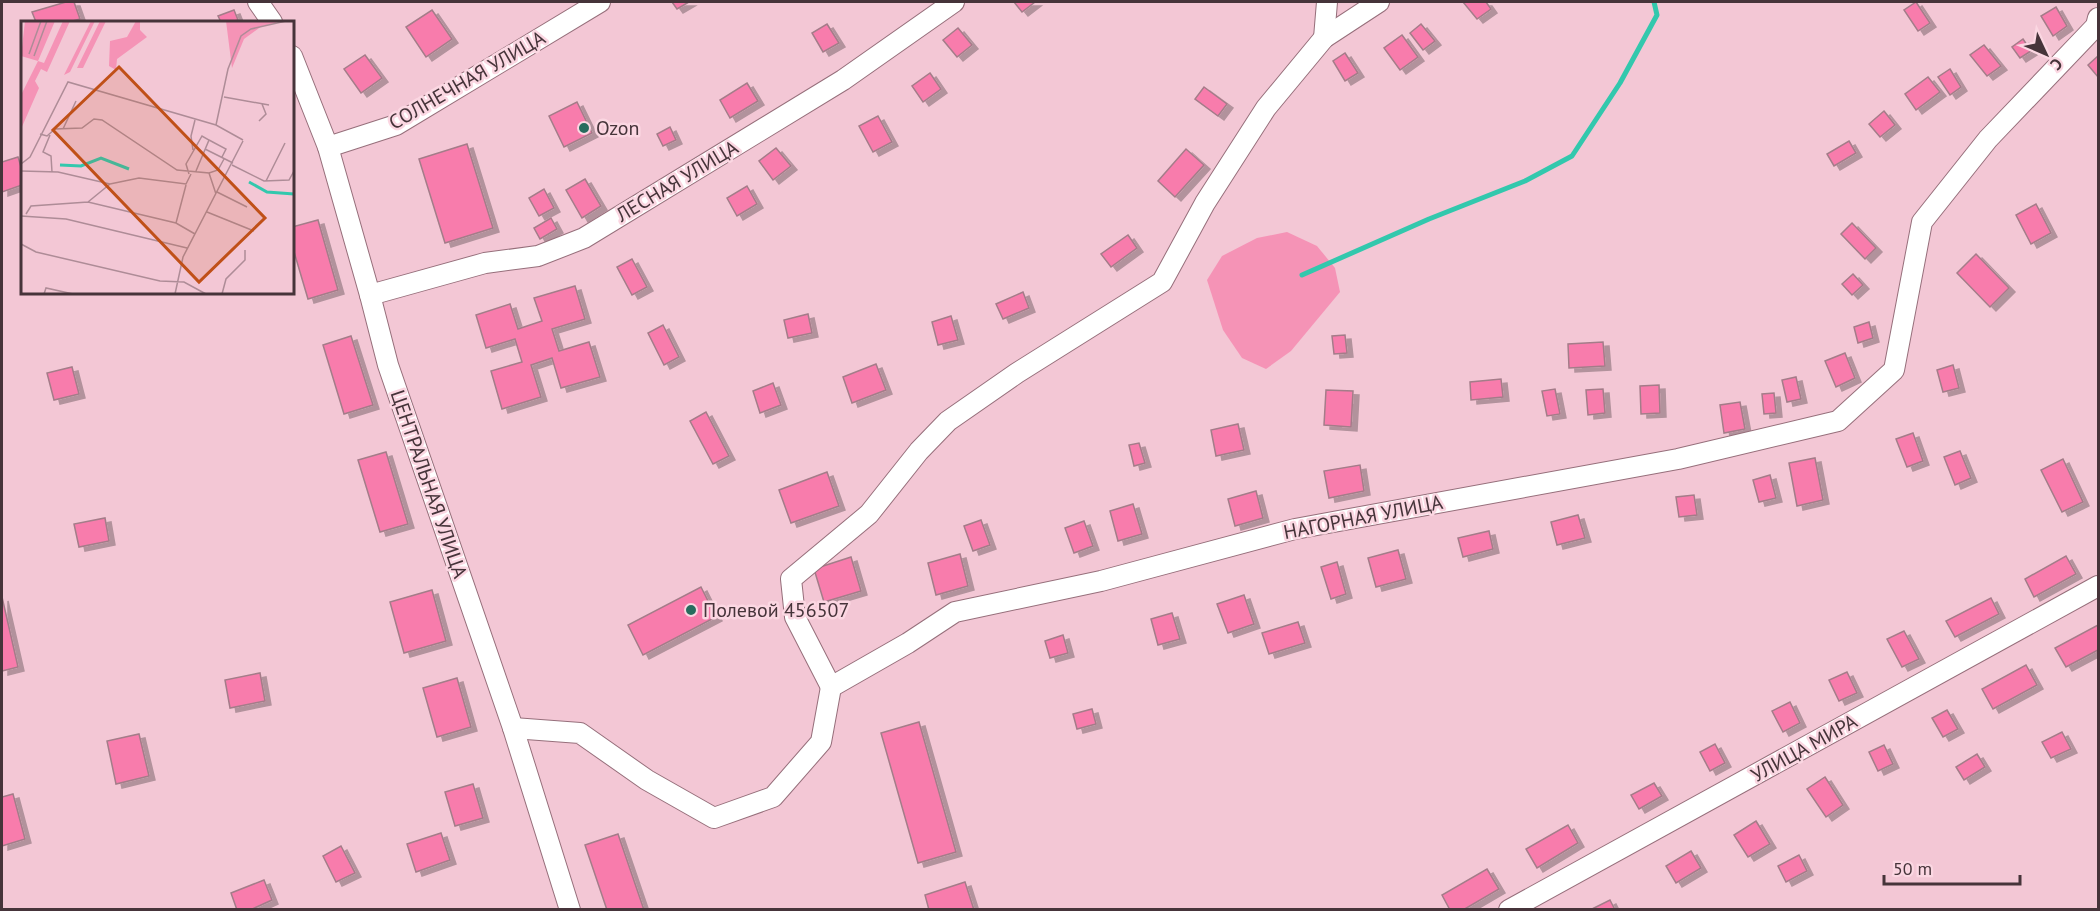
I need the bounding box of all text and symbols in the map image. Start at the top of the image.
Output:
inset map [21,21,294,294]
street label: СОЛНЕЧНАЯ УЛИЦА [384,24,550,135]
north arrow [2016,24,2076,84]
text: С [2046,54,2067,75]
place label: Ozon [596,115,640,141]
marker: Ozon [577,121,591,135]
street label: ЛЕСНАЯ УЛИЦА [610,134,743,228]
street label: ЦЕНТРАЛЬНАЯ УЛИЦА [385,386,474,582]
street label: НАГОРНАЯ УЛИЦА [1281,489,1445,545]
place label: Полевой 456507 [703,597,849,623]
marker: Полевой 456507 [684,603,698,617]
street label: УЛИЦА МИРА [1746,708,1862,788]
scale bar [1884,848,2020,886]
text: 50 m [1893,857,1932,880]

